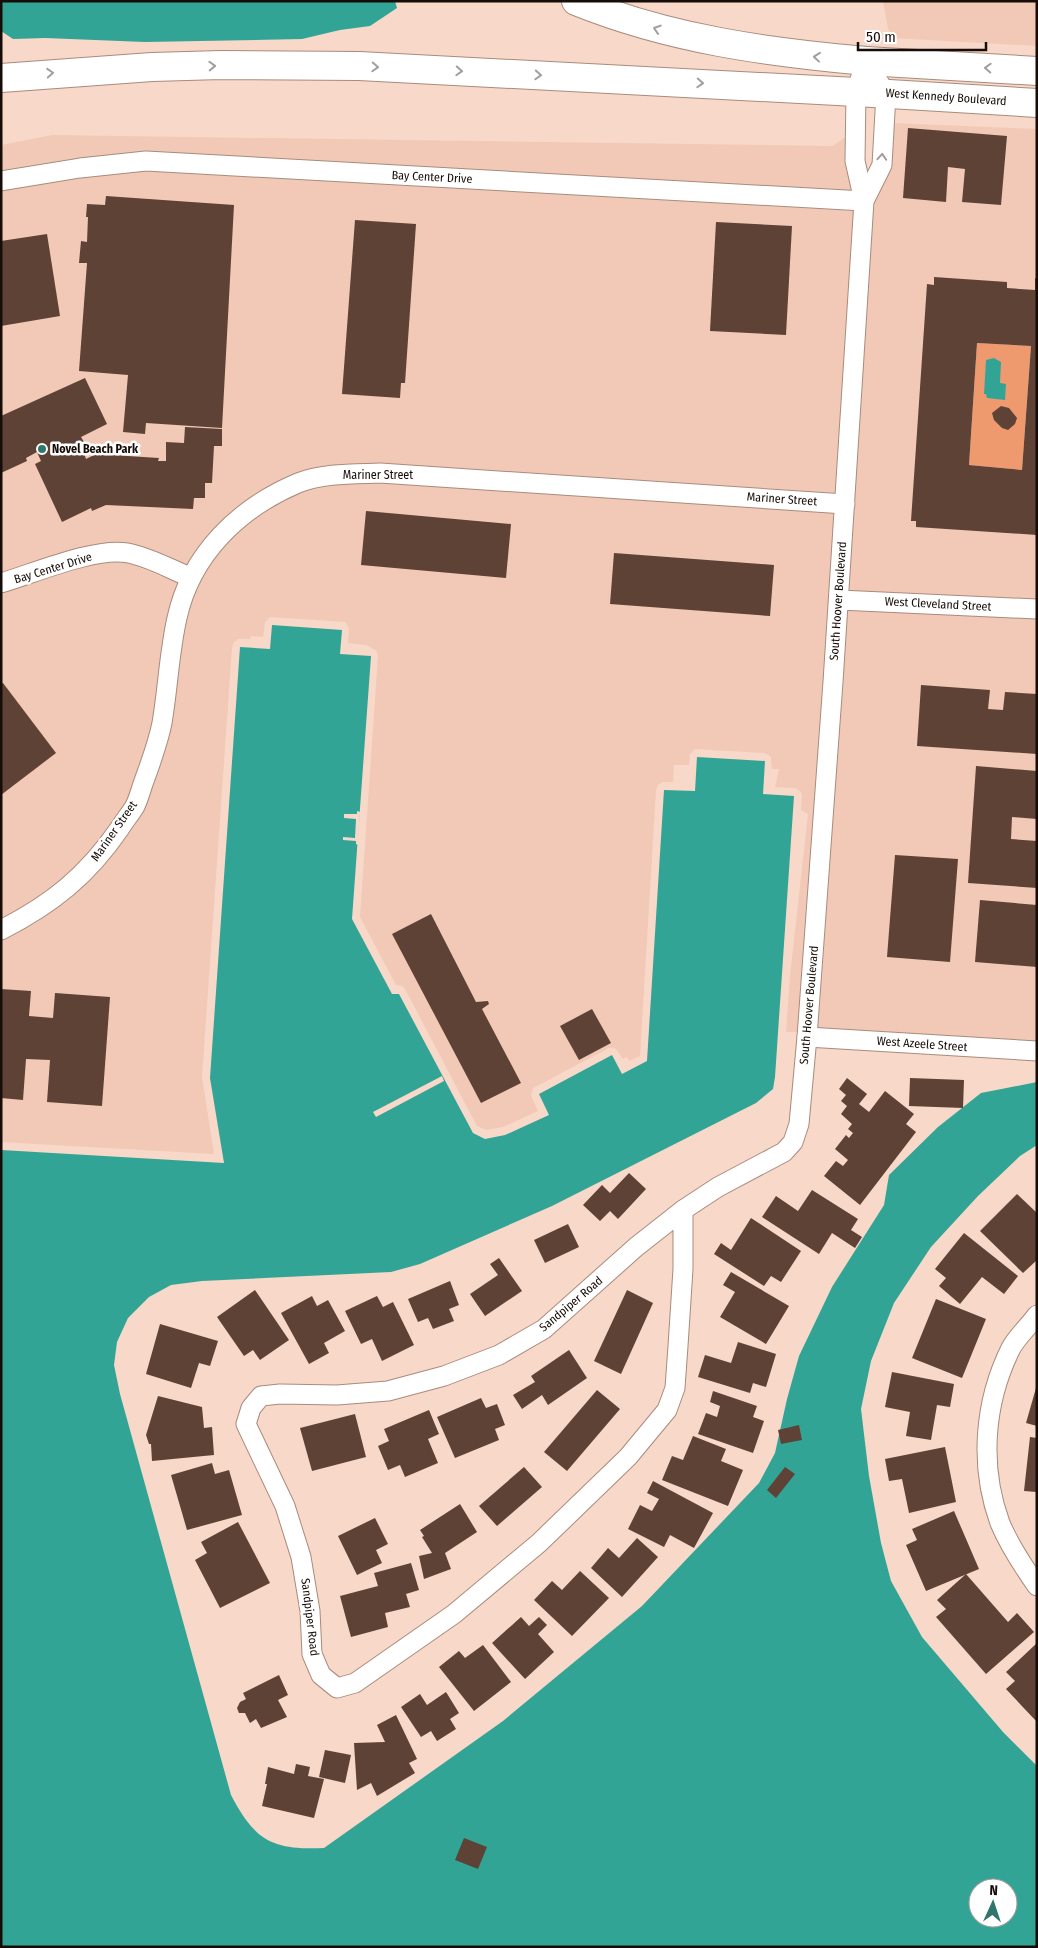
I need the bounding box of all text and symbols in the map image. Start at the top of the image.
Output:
scale bar [858,20,986,52]
one-way arrow [654,24,662,34]
text: 50 m [866,28,896,46]
one-way arrow [813,51,821,62]
one-way arrow [208,60,216,71]
one-way arrow [371,62,379,72]
one-way arrow [984,63,992,74]
one-way arrow [456,66,463,76]
one-way arrow [46,68,54,79]
one-way arrow [534,70,542,81]
one-way arrow [696,78,704,89]
street label: West Kennedy Boulevard [885,86,1007,108]
one-way arrow [877,152,888,160]
street label: Bay Center Drive [391,168,473,186]
place label: Novel Beach Park [52,442,139,456]
marker: Novel Beach Park [36,443,48,455]
street label: Mariner Street [343,468,413,482]
street label: Mariner Street [746,490,818,508]
street label: South Hoover Boulevard [827,541,849,661]
street label: Bay Center Drive [12,549,94,586]
street label: West Cleveland Street [884,594,992,614]
street label: Mariner Street [88,798,140,864]
street label: South Hoover Boulevard [797,945,821,1065]
street label: West Azeele Street [876,1034,968,1054]
street label: Sandpiper Road [537,1274,605,1334]
street label: Sandpiper Road [298,1577,322,1657]
north arrow [968,1878,1018,1928]
text: N [989,1882,998,1899]

